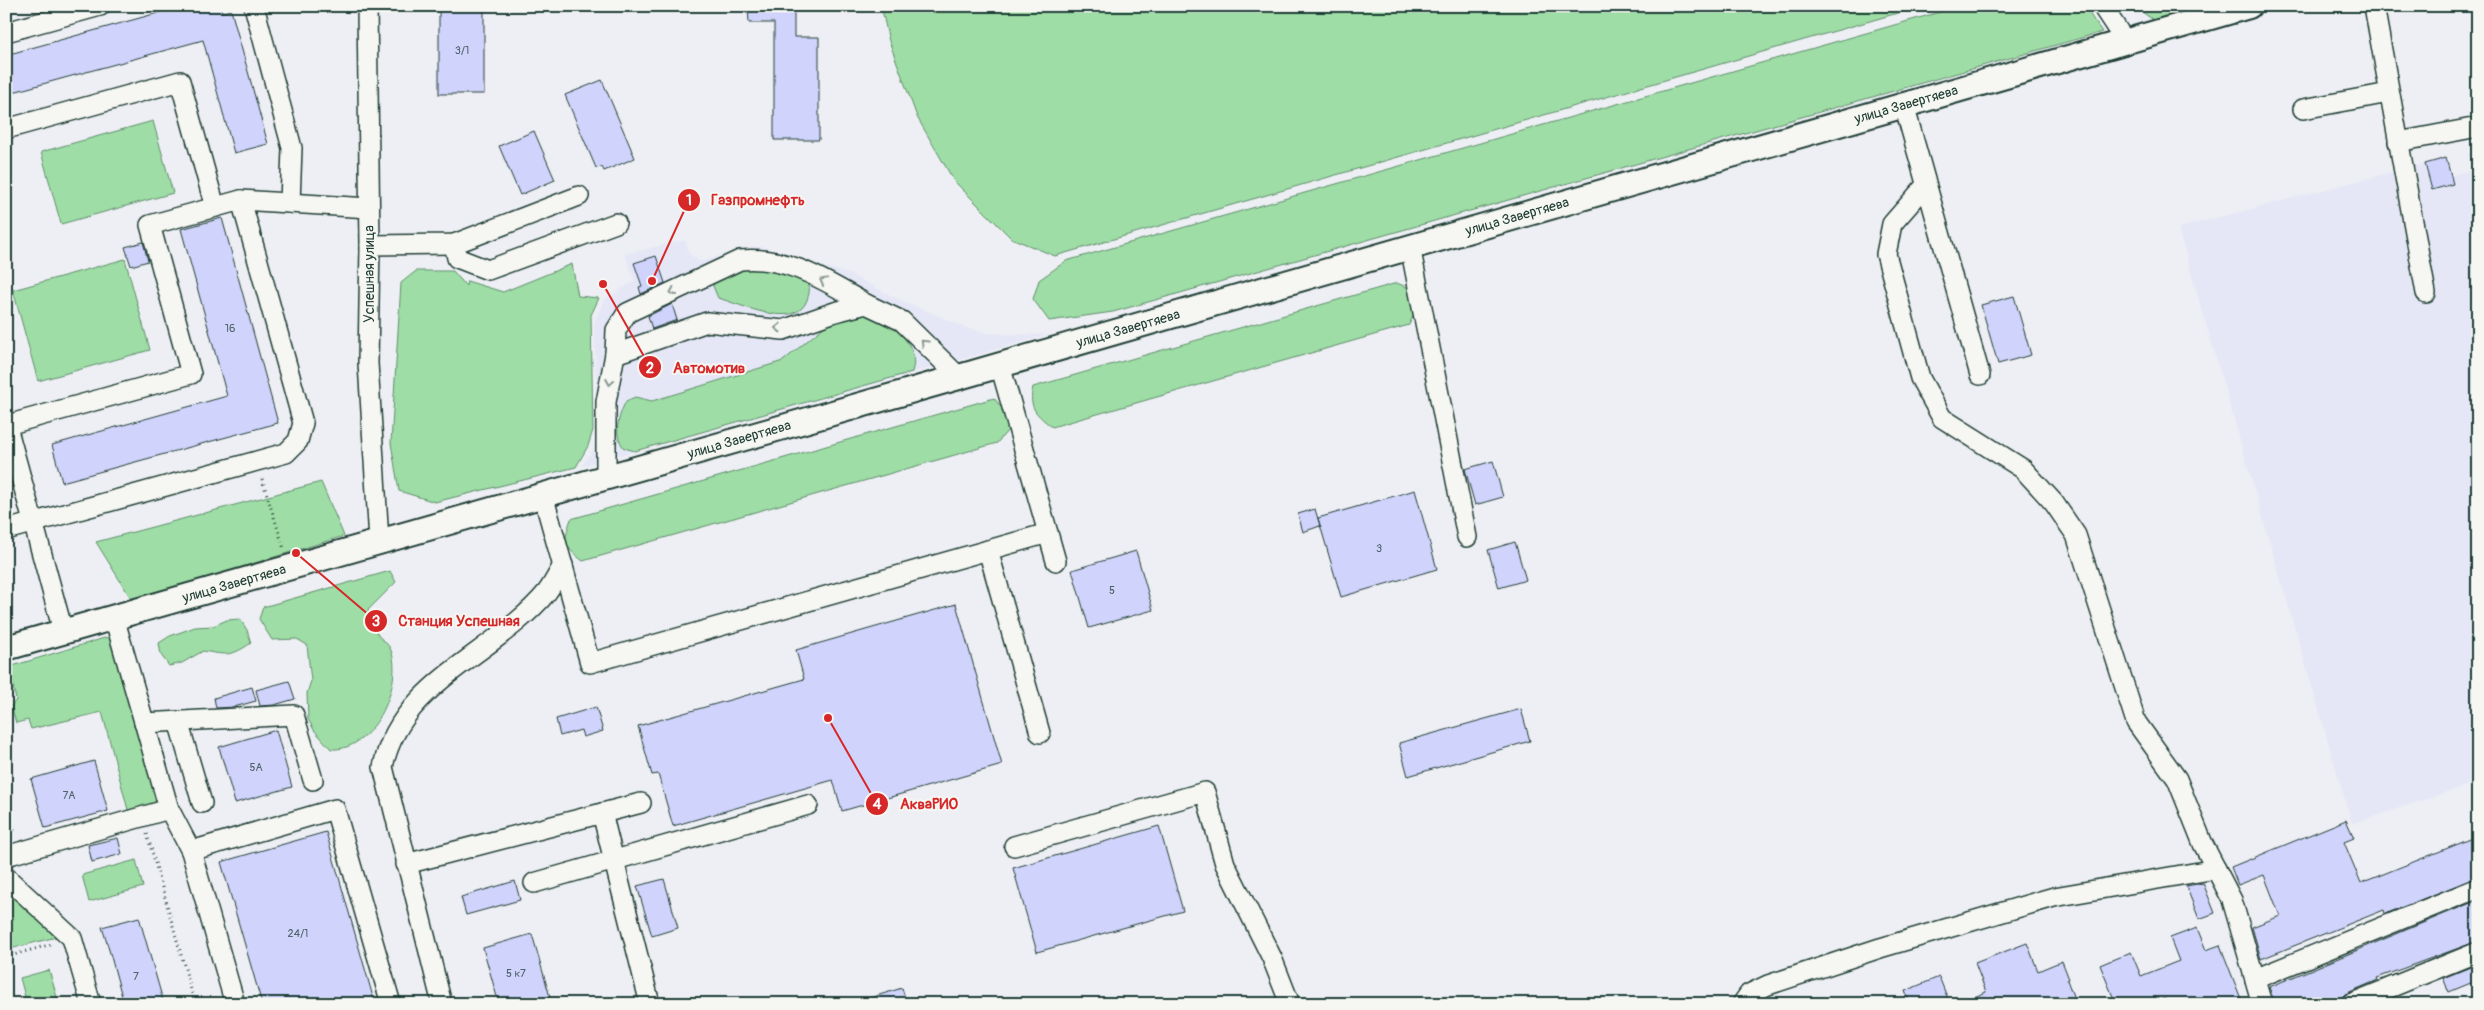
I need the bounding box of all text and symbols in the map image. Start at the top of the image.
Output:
house number: 3/1 [455,44,469,57]
street label: улица Завертяева [1851,82,1960,128]
callout: Газпромнефть [676,185,815,215]
text: 1 [686,191,692,210]
text: Газпромнефть [711,191,805,210]
street label: улица Завертяева [1462,194,1571,240]
street label: Успешная улица [361,225,378,323]
one-way arrow [820,277,829,287]
one-way arrow [669,286,678,296]
street label: улица Завертяева [1073,306,1182,352]
house number: 16 [225,322,235,335]
one-way arrow [774,323,782,333]
one-way arrow [921,340,930,349]
callout: Автомотив [638,352,755,382]
text: 2 [646,359,654,378]
text: Автомотив [673,359,745,378]
one-way arrow [605,377,615,386]
street label: улица Завертяева [684,417,793,463]
house number: 3 [1376,542,1382,555]
street label: улица Завертяева [179,561,288,607]
house number: 5 [1109,584,1115,597]
callout: Станция Успешная [363,606,529,636]
text: 3 [372,612,380,631]
text: Станция Успешная [398,612,520,631]
house number: 5А [249,761,263,774]
house number: 7А [63,789,75,802]
callout: АкваРИО [865,789,968,819]
text: 4 [873,795,882,814]
text: АкваРИО [900,795,958,814]
house number: 24/1 [288,927,308,940]
house number: 5 к7 [506,967,526,980]
house number: 7 [133,970,139,983]

